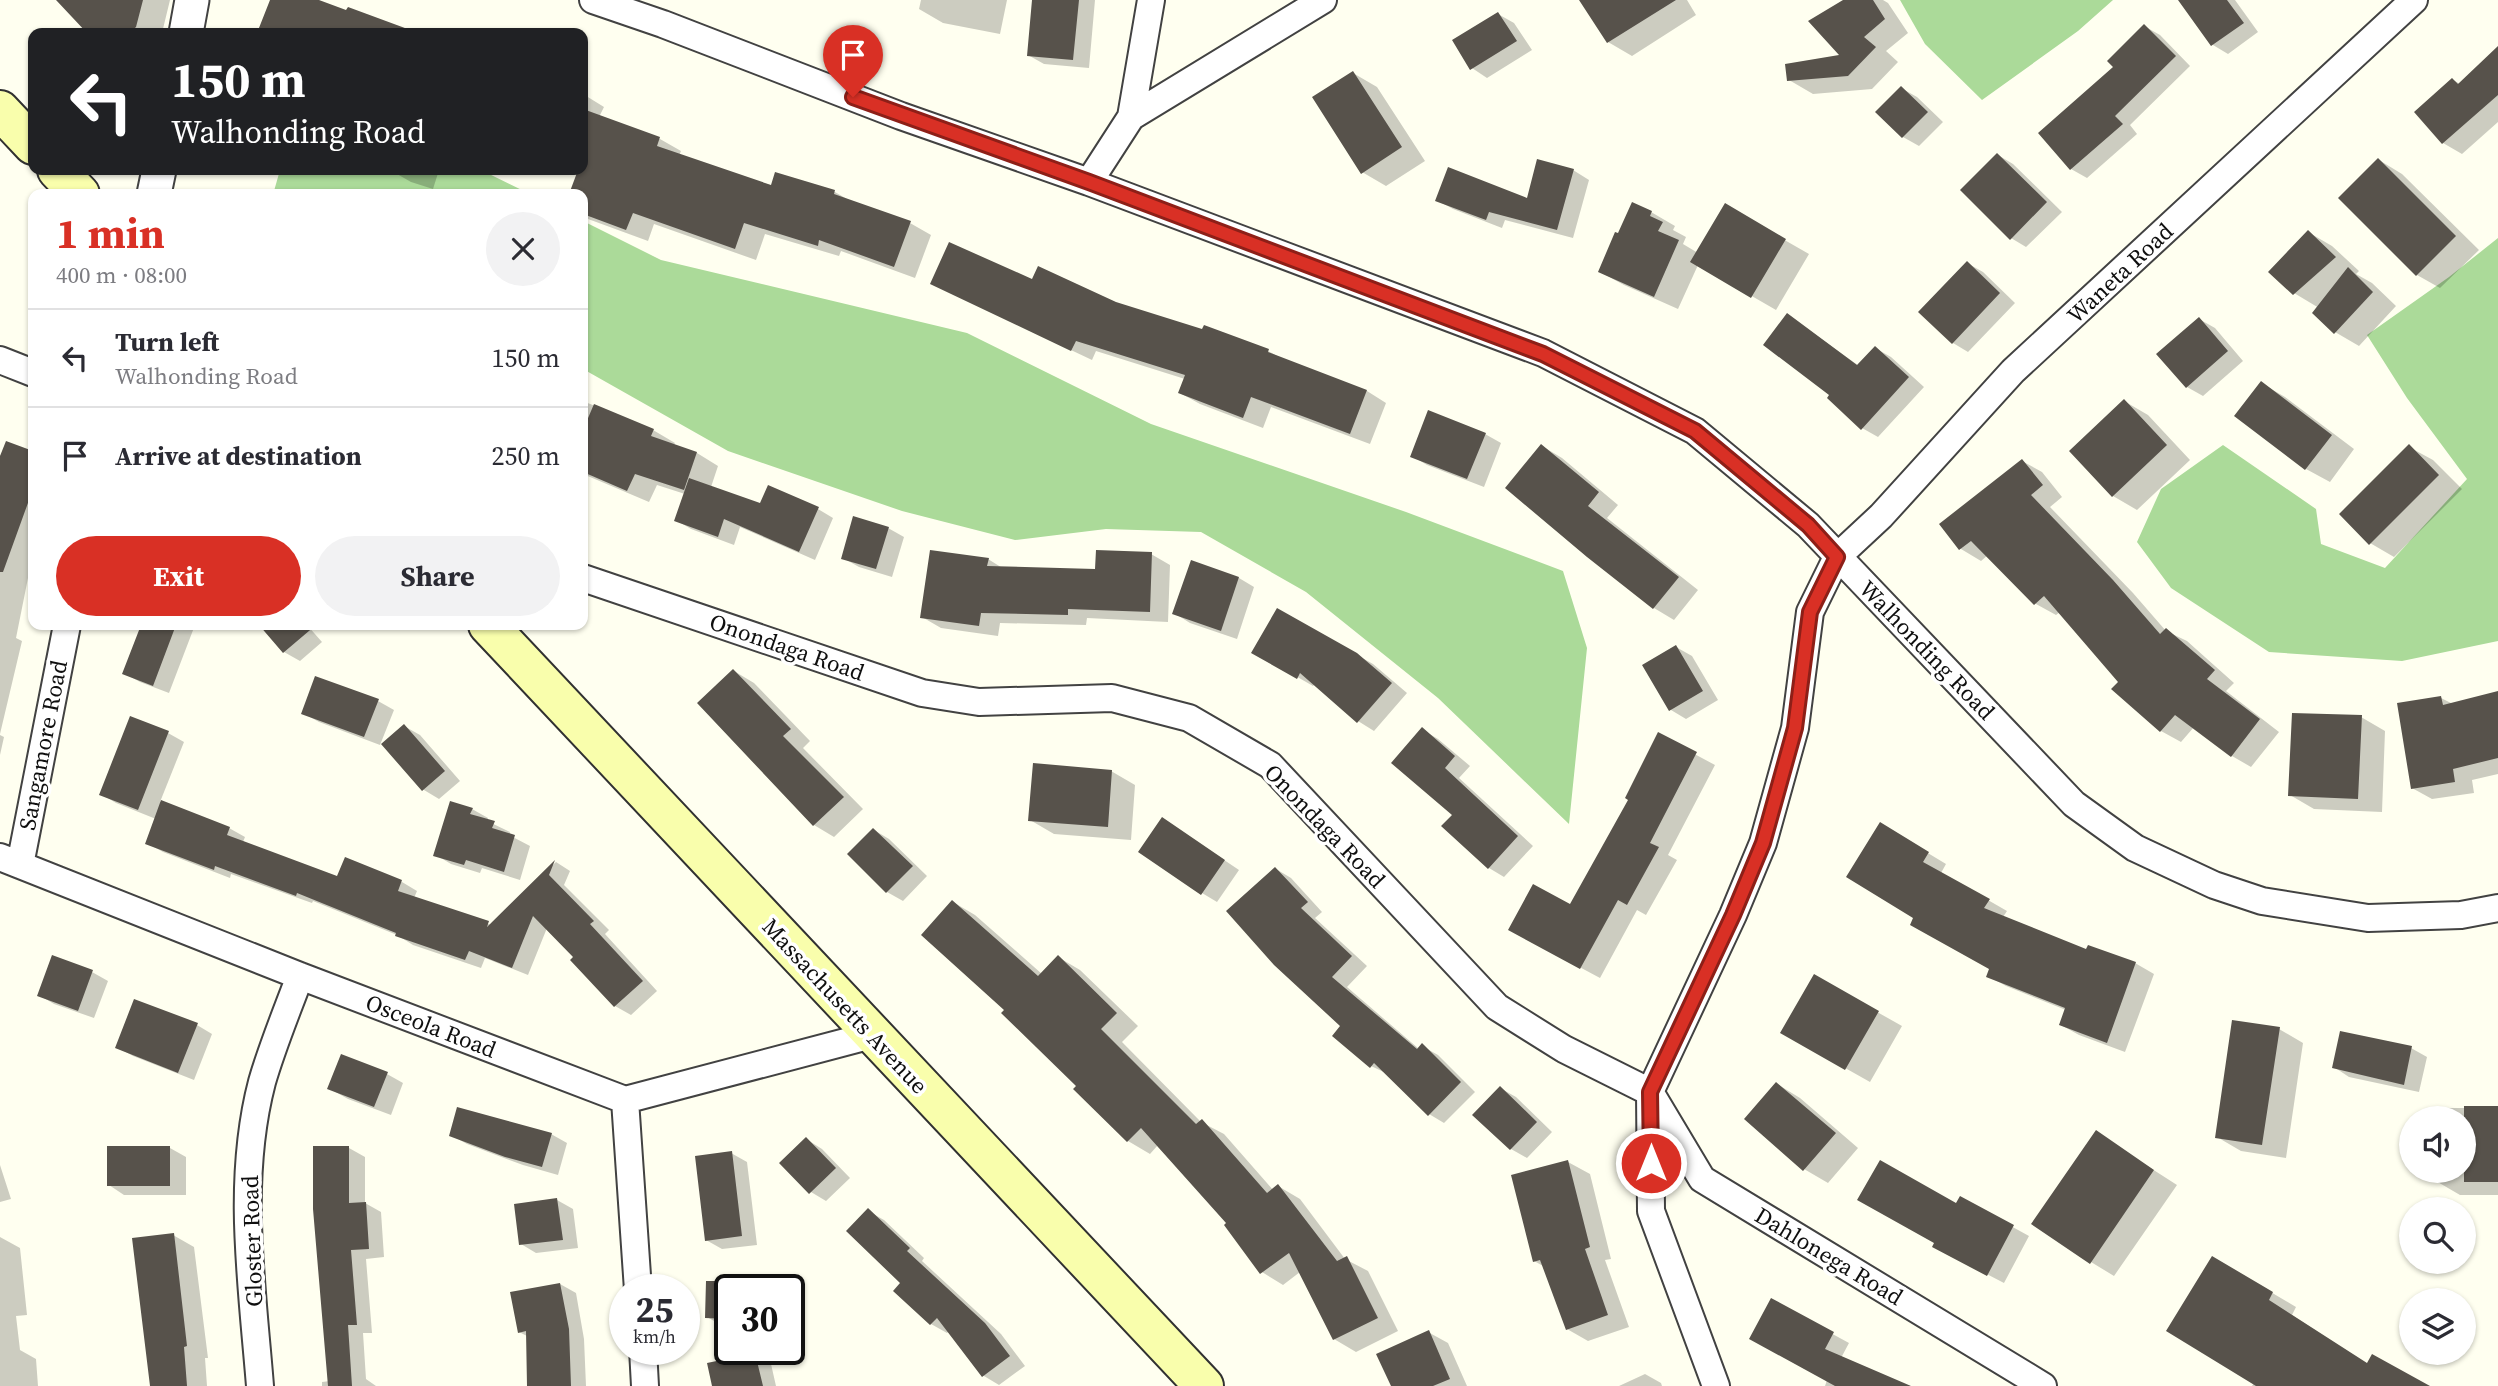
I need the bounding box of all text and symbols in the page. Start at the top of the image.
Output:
pin [823,25,883,97]
icon: arrive [834,36,872,74]
text: 150 m [171,46,306,113]
icon: left [56,56,147,147]
text: Walhonding Road [171,110,425,154]
text: 1 min [56,204,165,262]
button: close [486,212,560,286]
street label: Waneta Road [2060,215,2180,331]
text: 400 m · 08:00 [56,259,187,291]
text: Turn left [115,324,219,360]
icon: left [56,339,94,377]
text: 150 m [492,340,560,376]
text: Walhonding Road [115,360,298,392]
icon: arrive [56,437,94,475]
text: Arrive at destination [115,438,362,474]
text: 250 m [492,438,560,474]
button: Exit [56,536,301,616]
button: Share [315,536,560,616]
street label: Walhonding Road [1852,573,2002,727]
street label: Onondaga Road [705,606,869,688]
street label: Sangamore Road [11,657,75,833]
street label: Onondaga Road [1257,757,1393,895]
street label: Massachusetts Avenue [755,911,935,1101]
street label: Osceola Road [361,986,501,1066]
map controls [2399,1106,2476,1365]
button: sound [2399,1106,2476,1183]
position arrow [1614,1126,1688,1200]
street label: Gloster Road [234,1175,270,1307]
button: search [2399,1197,2476,1274]
street label: Dahlonega Road [1749,1199,1909,1313]
speed limit sign: 30 [714,1274,805,1365]
text: 25 [636,1286,673,1334]
button: layers [2399,1288,2476,1365]
text: km/h [633,1324,676,1349]

